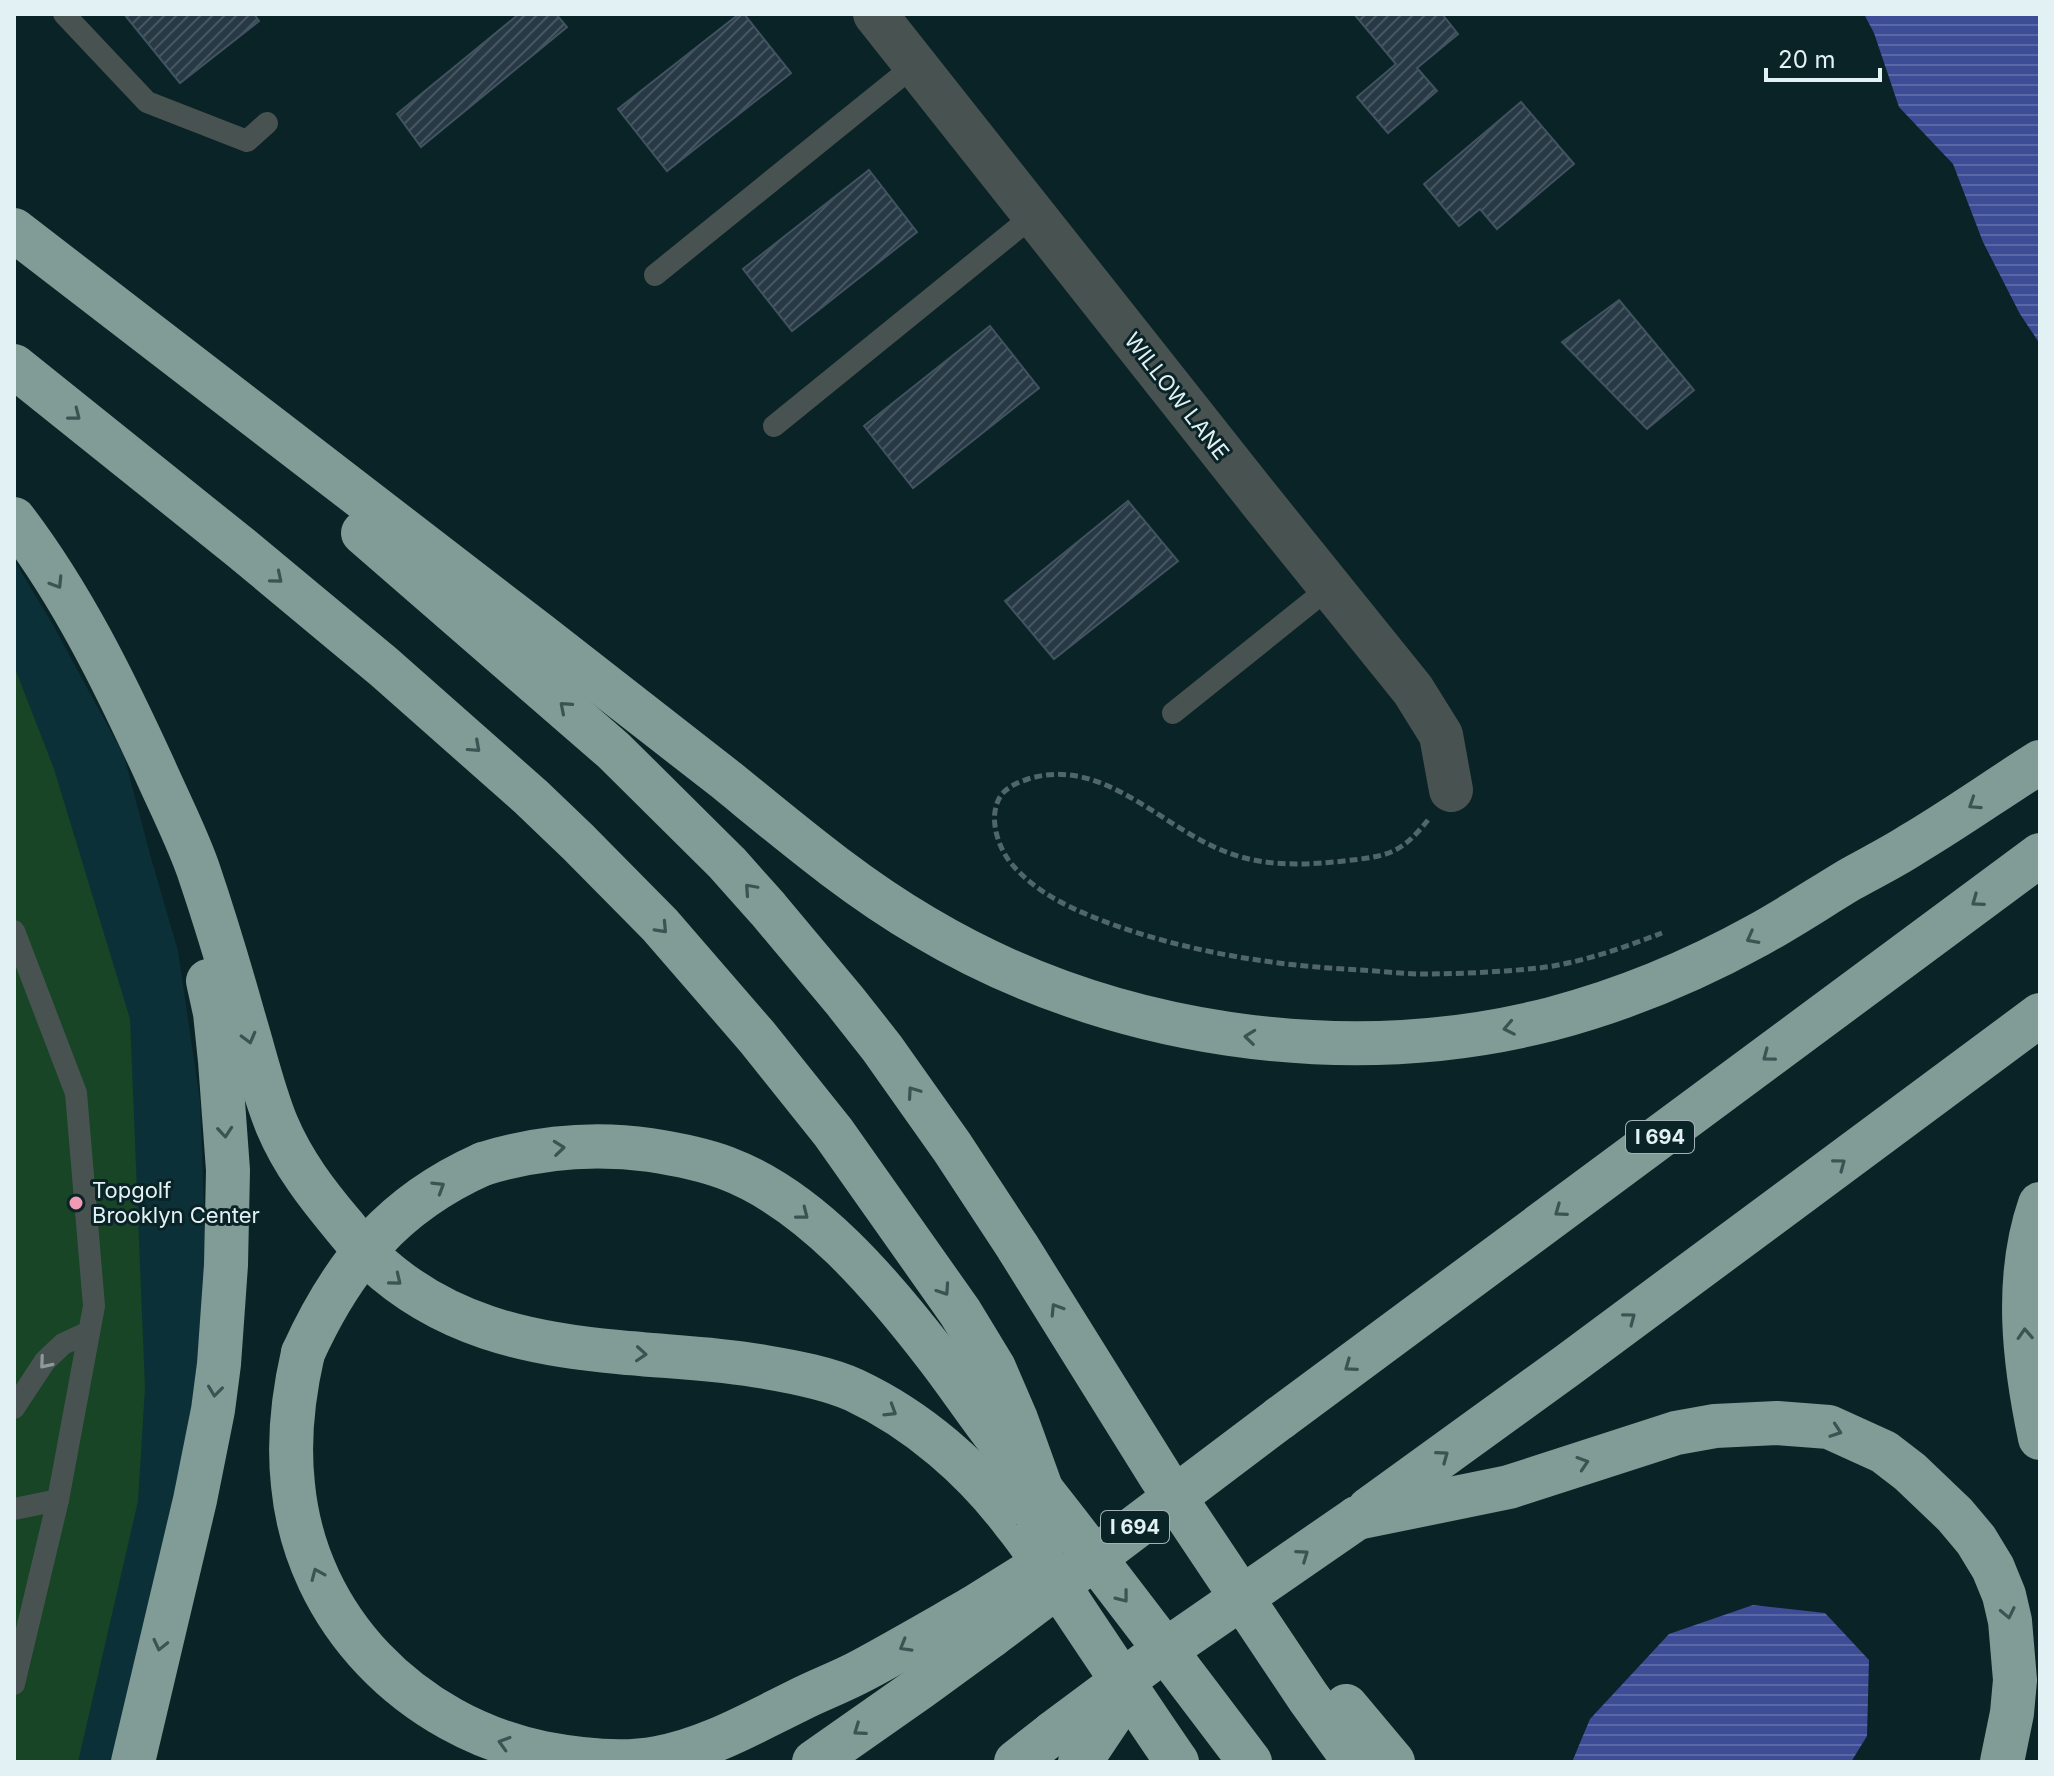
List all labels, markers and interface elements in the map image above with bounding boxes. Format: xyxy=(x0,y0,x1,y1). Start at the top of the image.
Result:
scale bar xyxy=(1766,32,1880,82)
text: 20 m xyxy=(1778,45,1836,74)
street label: WILLOW LANE xyxy=(1119,327,1235,465)
one-way arrow xyxy=(66,405,81,419)
one-way arrow xyxy=(268,569,283,583)
one-way arrow xyxy=(48,575,63,589)
one-way arrow xyxy=(560,702,574,717)
one-way arrow xyxy=(466,737,481,751)
one-way arrow xyxy=(1969,794,1983,809)
one-way arrow xyxy=(745,884,760,898)
one-way arrow xyxy=(1971,892,1986,906)
one-way arrow xyxy=(653,918,667,933)
one-way arrow xyxy=(1745,929,1760,944)
one-way arrow xyxy=(1502,1018,1516,1035)
one-way arrow xyxy=(1243,1028,1256,1045)
one-way arrow xyxy=(240,1031,257,1045)
one-way arrow xyxy=(1763,1047,1777,1061)
one-way arrow xyxy=(908,1086,923,1100)
road number: I 694 xyxy=(1626,1121,1694,1153)
one-way arrow xyxy=(216,1126,233,1139)
one-way arrow xyxy=(553,1139,566,1156)
one-way arrow xyxy=(1831,1159,1845,1173)
place label: Topgolf Brooklyn Center xyxy=(92,1177,260,1228)
one-way arrow xyxy=(430,1181,445,1197)
marker: Topgolf Brooklyn Center xyxy=(67,1194,85,1212)
one-way arrow xyxy=(1554,1202,1568,1216)
one-way arrow xyxy=(794,1205,809,1219)
one-way arrow xyxy=(387,1270,401,1285)
one-way arrow xyxy=(935,1281,950,1295)
one-way arrow xyxy=(1050,1303,1065,1318)
one-way arrow xyxy=(1622,1313,1636,1328)
one-way arrow xyxy=(2017,1327,2034,1340)
one-way arrow xyxy=(635,1345,648,1362)
one-way arrow xyxy=(41,1354,55,1369)
one-way arrow xyxy=(1345,1356,1359,1370)
one-way arrow xyxy=(207,1385,224,1398)
one-way arrow xyxy=(883,1402,897,1417)
one-way arrow xyxy=(1829,1422,1843,1438)
one-way arrow xyxy=(1434,1451,1449,1465)
one-way arrow xyxy=(1576,1456,1589,1472)
road number: I 694 xyxy=(1101,1511,1169,1543)
one-way arrow xyxy=(1294,1550,1308,1565)
one-way arrow xyxy=(311,1568,327,1582)
one-way arrow xyxy=(1114,1588,1128,1603)
one-way arrow xyxy=(1999,1606,2016,1619)
one-way arrow xyxy=(899,1636,914,1652)
one-way arrow xyxy=(153,1638,170,1651)
one-way arrow xyxy=(854,1720,868,1735)
one-way arrow xyxy=(498,1736,511,1752)

